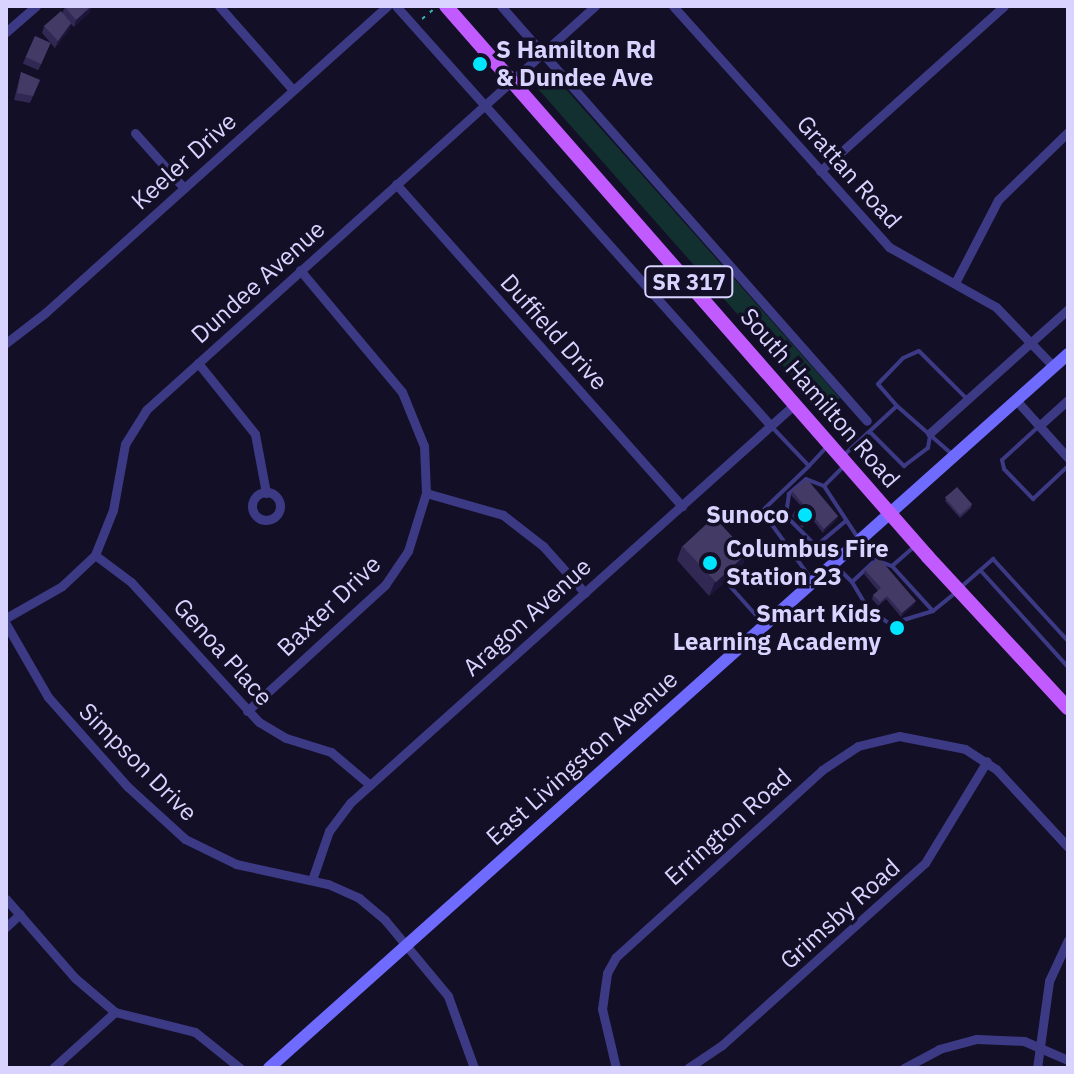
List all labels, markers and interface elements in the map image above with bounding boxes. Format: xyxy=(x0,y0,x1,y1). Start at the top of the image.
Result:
place label: S Hamilton Rd & Dundee Ave xyxy=(496,36,656,92)
marker: S Hamilton Rd & Dundee Ave xyxy=(471,55,489,73)
street label: Keeler Drive xyxy=(126,107,242,215)
street label: Grattan Road xyxy=(791,110,907,234)
street label: Dundee Avenue xyxy=(185,215,331,349)
road number: SR 317 xyxy=(643,264,735,300)
street label: Duffield Drive xyxy=(494,268,614,396)
street label: South Hamilton Road xyxy=(734,302,906,494)
place label: Sunoco xyxy=(706,501,789,529)
marker: Sunoco xyxy=(796,506,814,524)
place label: Columbus Fire Station 23 xyxy=(726,535,889,591)
street label: Baxter Drive xyxy=(271,550,387,662)
street label: Aragon Avenue xyxy=(457,552,597,682)
marker: Columbus Fire Station 23 xyxy=(701,554,719,572)
street label: Genoa Place xyxy=(167,592,279,712)
place label: Smart Kids Learning Academy xyxy=(673,600,881,656)
marker: Smart Kids Learning Academy xyxy=(888,619,906,637)
street label: East Livingston Avenue xyxy=(480,665,684,851)
street label: Simpson Drive xyxy=(73,697,203,827)
street label: Errington Road xyxy=(659,763,797,891)
street label: Grimsby Road xyxy=(774,853,906,975)

